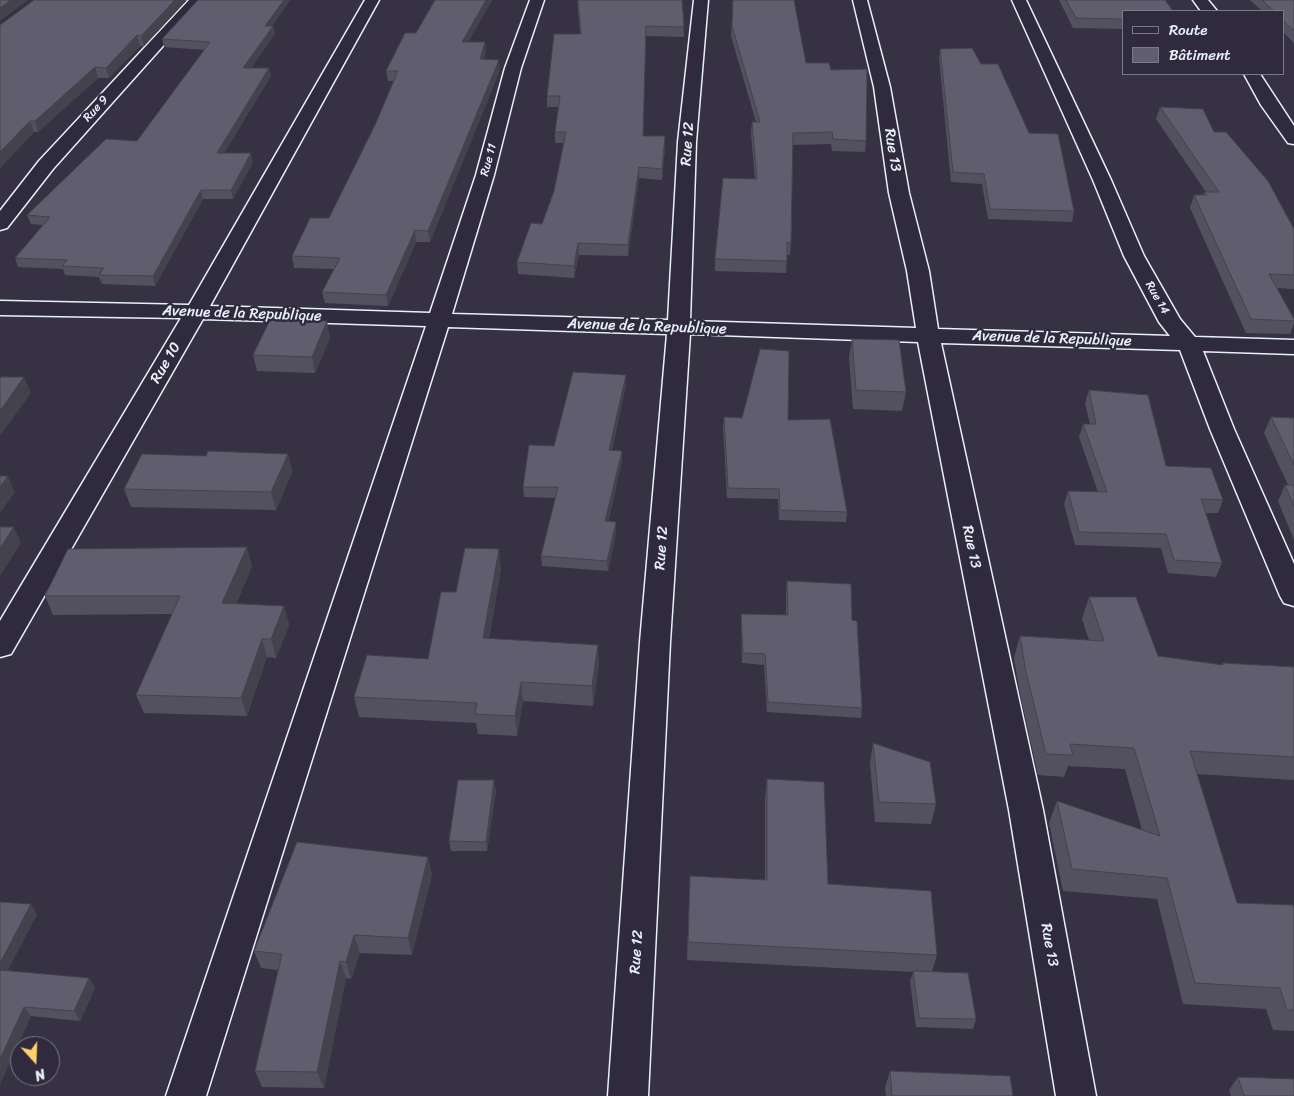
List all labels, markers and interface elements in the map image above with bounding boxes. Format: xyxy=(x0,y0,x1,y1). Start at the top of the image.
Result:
legend xyxy=(1122,10,1284,75)
text: Route xyxy=(1169,17,1208,43)
text: Bâtiment xyxy=(1169,42,1231,68)
street label: Rue 9 xyxy=(80,93,112,125)
street label: Rue 12 xyxy=(677,122,699,166)
street label: Rue 13 xyxy=(880,127,904,173)
street label: Rue 11 xyxy=(478,142,500,178)
street label: Rue 14 xyxy=(1142,279,1172,317)
street label: Avenue de la Republique xyxy=(162,302,322,326)
street label: Avenue de la Republique xyxy=(567,315,727,339)
street label: Avenue de la Republique xyxy=(972,327,1132,351)
street label: Rue 10 xyxy=(147,339,185,387)
street label: Rue 13 xyxy=(958,524,984,570)
street label: Rue 12 xyxy=(651,526,673,570)
street label: Rue 13 xyxy=(1036,922,1062,968)
street label: Rue 12 xyxy=(626,930,648,974)
north arrow xyxy=(10,1036,60,1086)
text: N xyxy=(31,1061,49,1088)

